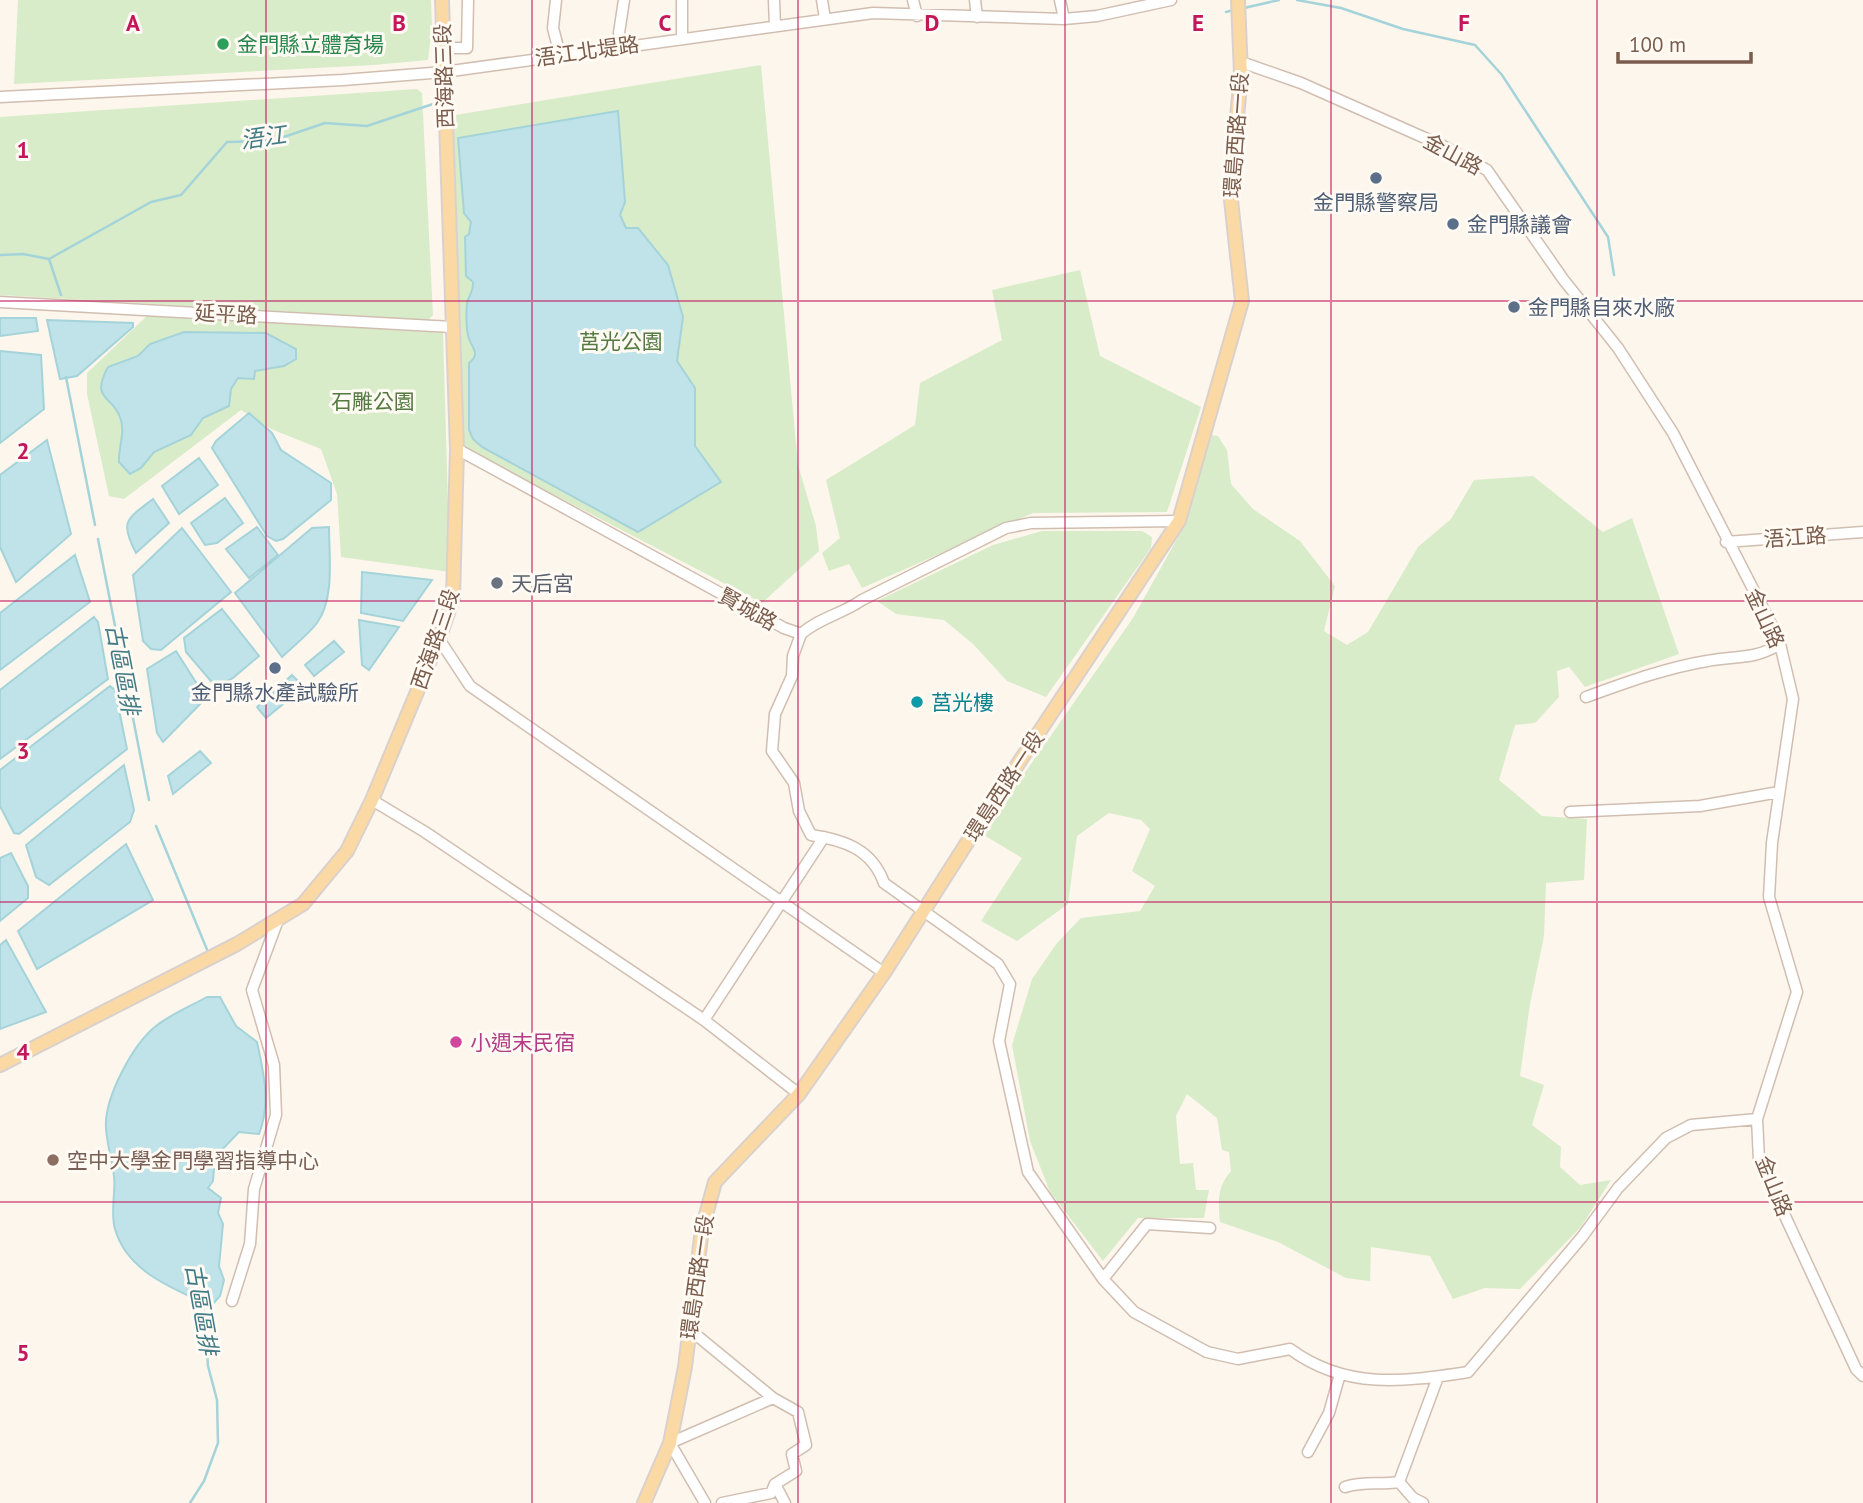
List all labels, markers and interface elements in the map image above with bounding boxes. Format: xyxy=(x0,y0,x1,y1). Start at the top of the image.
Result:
text: A xyxy=(126,8,140,37)
text: B xyxy=(392,8,406,37)
text: C xyxy=(659,8,672,37)
text: D xyxy=(925,8,939,37)
text: E xyxy=(1192,8,1204,37)
text: F xyxy=(1458,8,1470,37)
scale bar xyxy=(1618,21,1751,65)
street label: 西海路三段 xyxy=(429,23,459,129)
street label: 浯江北堤路 xyxy=(533,30,641,72)
place label: 金門縣立體育場 xyxy=(237,31,384,58)
text: 100 m xyxy=(1629,31,1686,58)
marker: 金門縣立體育場 xyxy=(215,36,231,52)
street label: 環島西路一段 xyxy=(1218,71,1254,199)
water label: 浯江 xyxy=(238,119,291,155)
street label: 金山路 xyxy=(1419,127,1487,181)
text: 1 xyxy=(16,135,30,164)
marker: 金門縣警察局 xyxy=(1368,170,1384,186)
place label: 金門縣警察局 xyxy=(1313,189,1439,216)
place label: 金門縣議會 xyxy=(1467,211,1572,238)
marker: 金門縣議會 xyxy=(1445,216,1461,232)
place label: 金門縣自來水廠 xyxy=(1528,294,1675,321)
street label: 延平路 xyxy=(194,299,258,329)
marker: 金門縣自來水廠 xyxy=(1506,299,1522,315)
park label: 莒光公園 xyxy=(579,328,663,355)
park label: 石雕公園 xyxy=(331,388,415,415)
text: 2 xyxy=(16,436,30,465)
street label: 浯江路 xyxy=(1763,521,1827,553)
place label: 天后宮 xyxy=(511,570,574,597)
marker: 天后宮 xyxy=(489,575,505,591)
street label: 賢城路 xyxy=(714,582,782,636)
street label: 金山路 xyxy=(1739,584,1791,652)
street label: 西海路三段 xyxy=(405,585,465,693)
water label: 古區區排 xyxy=(100,621,147,720)
marker: 金門縣水產試驗所 xyxy=(267,660,283,676)
place label: 金門縣水產試驗所 xyxy=(191,679,359,706)
place label: 莒光樓 xyxy=(931,689,994,716)
marker: 莒光樓 xyxy=(909,694,925,710)
street label: 環島西路一段 xyxy=(958,726,1050,846)
text: 3 xyxy=(16,736,30,765)
place label: 小週末民宿 xyxy=(470,1029,575,1056)
marker: 小週末民宿 xyxy=(448,1034,464,1050)
text: 4 xyxy=(16,1037,30,1066)
place label: 空中大學金門學習指導中心 xyxy=(67,1147,319,1174)
marker: 空中大學金門學習指導中心 xyxy=(45,1152,61,1168)
street label: 金山路 xyxy=(1750,1152,1798,1220)
street label: 環島西路一段 xyxy=(675,1213,719,1341)
water label: 古區區排 xyxy=(180,1261,225,1360)
text: 5 xyxy=(16,1338,30,1367)

